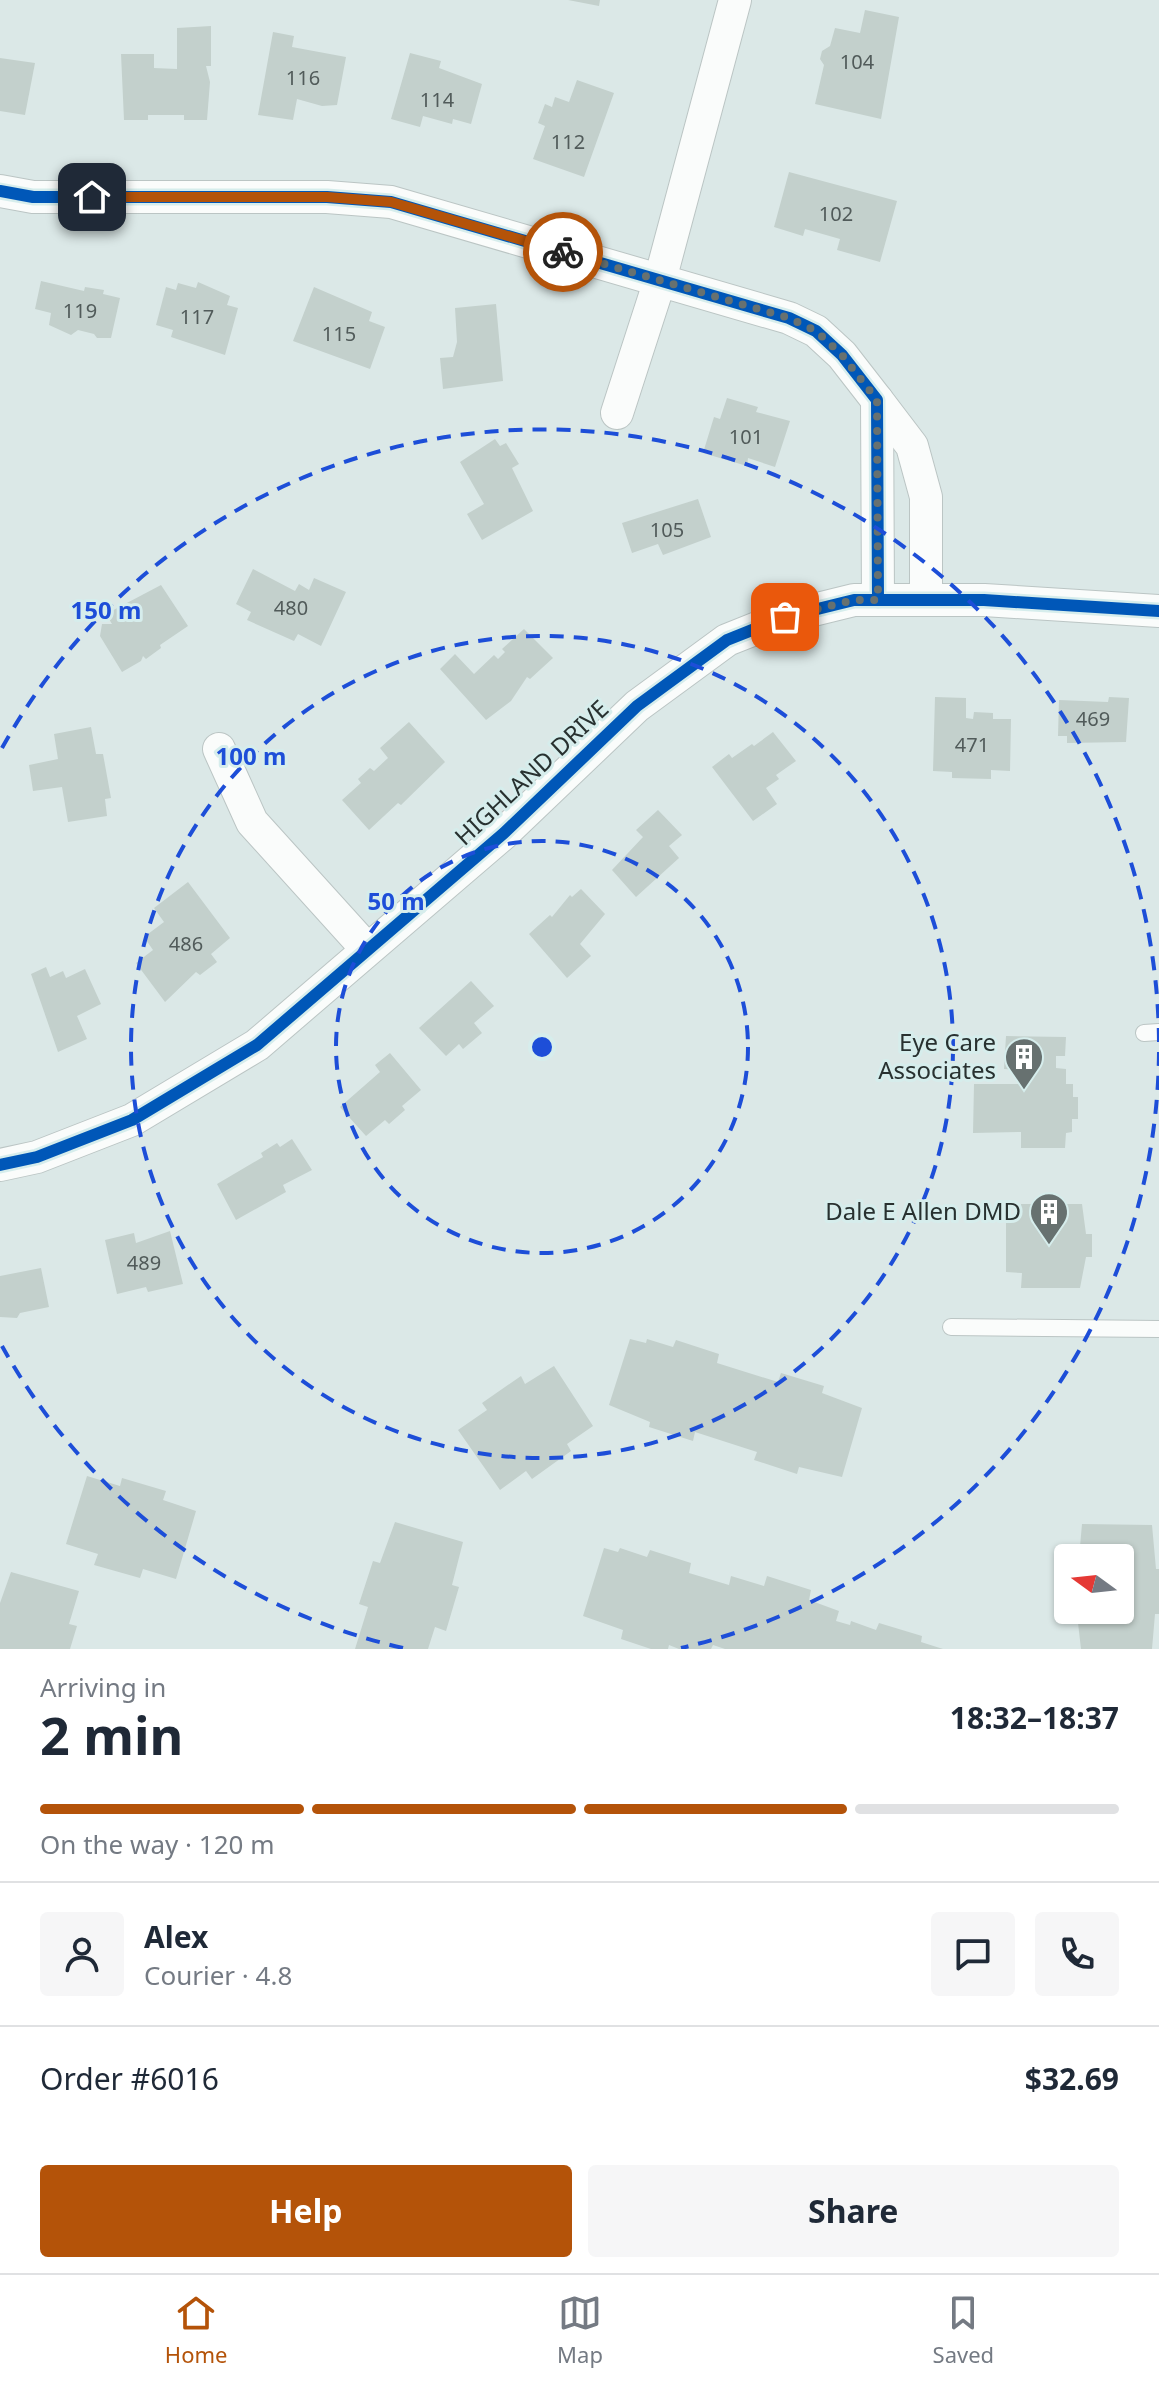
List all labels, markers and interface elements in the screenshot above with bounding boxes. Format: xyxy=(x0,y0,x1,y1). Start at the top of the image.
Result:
house number: 104 xyxy=(840,48,875,75)
house number: 116 xyxy=(286,64,320,91)
house number: 114 xyxy=(420,86,455,113)
house number: 112 xyxy=(551,128,585,155)
pin xyxy=(58,163,126,231)
icon: home xyxy=(70,175,114,219)
house number: 102 xyxy=(819,200,853,227)
courier xyxy=(523,212,603,292)
icon: bike xyxy=(541,230,585,274)
house number: 119 xyxy=(63,297,97,324)
house number: 117 xyxy=(180,303,214,330)
house number: 115 xyxy=(322,320,356,347)
house number: 101 xyxy=(729,423,763,450)
house number: 105 xyxy=(650,516,684,543)
pin xyxy=(751,583,819,651)
text: 150 m xyxy=(71,593,141,626)
house number: 480 xyxy=(274,594,308,621)
icon: bag xyxy=(763,595,807,639)
street label: HIGHLAND DRIVE xyxy=(447,692,615,852)
house number: 469 xyxy=(1076,705,1110,732)
house number: 471 xyxy=(955,731,989,758)
text: 100 m xyxy=(216,739,286,772)
text: 50 m xyxy=(367,884,425,917)
house number: 486 xyxy=(169,930,203,957)
place label: Eye Care Associates xyxy=(878,1025,996,1086)
centre of rings xyxy=(528,1033,556,1061)
building icon: Eye Care Associates xyxy=(1003,1036,1045,1091)
building icon: Dale E Allen DMD xyxy=(1028,1191,1070,1246)
place label: Dale E Allen DMD xyxy=(825,1194,1021,1227)
house number: 489 xyxy=(127,1249,161,1276)
north arrow xyxy=(1054,1544,1134,1624)
map controls xyxy=(1054,1544,1134,1624)
text: Arriving in xyxy=(40,1669,166,1705)
text: 18:32–18:37 xyxy=(950,1697,1119,1738)
text: 2 min xyxy=(40,1699,183,1770)
text: On the way · 120 m xyxy=(40,1826,274,1862)
button: person xyxy=(40,1912,124,1996)
button: chat xyxy=(931,1912,1015,1996)
button: phone xyxy=(1035,1912,1119,1996)
text: Alex xyxy=(144,1916,208,1957)
text: Courier · 4.8 xyxy=(144,1957,292,1993)
text: Order #6016 xyxy=(40,2058,219,2099)
text: $32.69 xyxy=(1025,2058,1119,2099)
button: Help xyxy=(40,2165,572,2257)
button: Share xyxy=(588,2165,1119,2257)
tab: Home xyxy=(165,2291,227,2369)
tab: Map xyxy=(557,2291,603,2369)
tab: Saved xyxy=(933,2291,994,2369)

